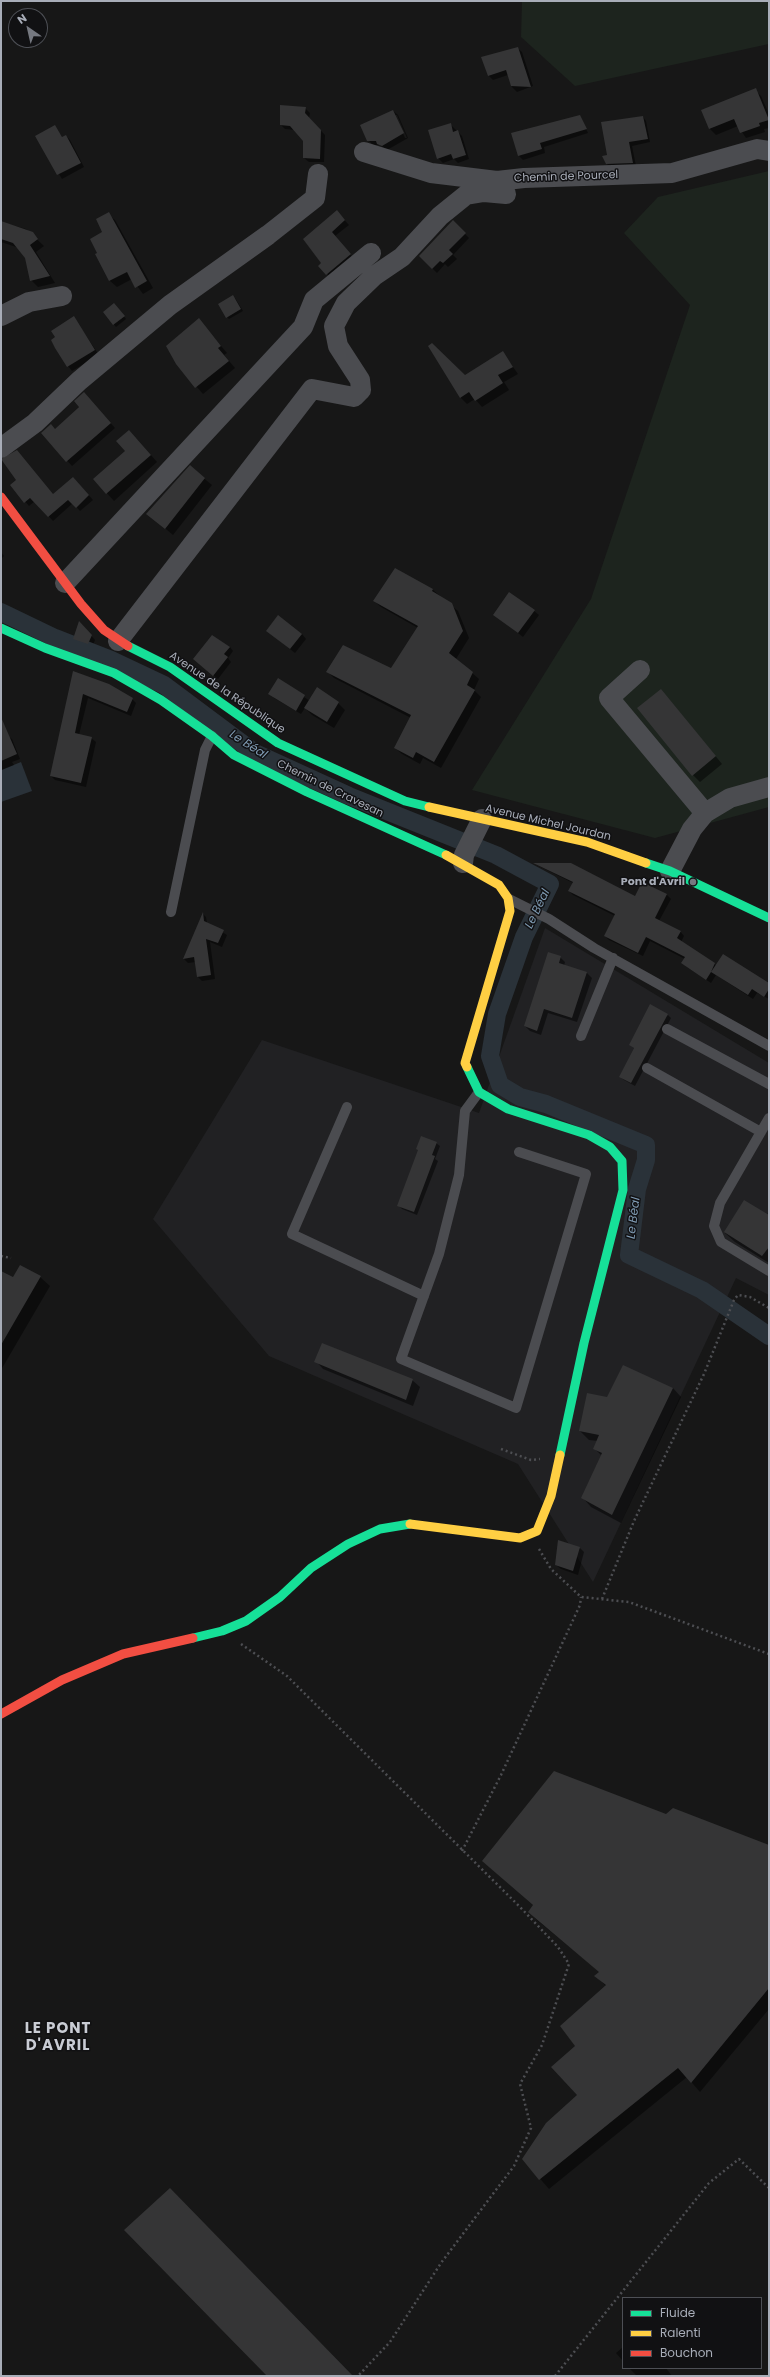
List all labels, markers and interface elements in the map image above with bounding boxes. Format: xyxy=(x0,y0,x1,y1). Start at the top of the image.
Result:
north arrow xyxy=(8,8,48,48)
text: N xyxy=(14,10,30,28)
street label: Chemin de Pourcel xyxy=(514,169,618,185)
street label: Avenue de la République xyxy=(167,649,287,737)
water label: Le Béal xyxy=(226,728,270,762)
street label: Chemin de Cravesan xyxy=(275,757,385,821)
street label: Avenue Michel Jourdan xyxy=(484,802,612,844)
place label: Pont d'Avril xyxy=(621,875,685,889)
marker: Pont d'Avril xyxy=(688,877,698,887)
water label: Le Béal xyxy=(522,887,554,931)
water label: Le Béal xyxy=(624,1196,644,1240)
district label: LE PONT D'AVRIL xyxy=(25,2020,91,2055)
legend xyxy=(622,2297,762,2369)
text: Fluide xyxy=(660,2304,695,2321)
text: Ralenti xyxy=(660,2324,701,2341)
text: Bouchon xyxy=(660,2344,713,2361)

